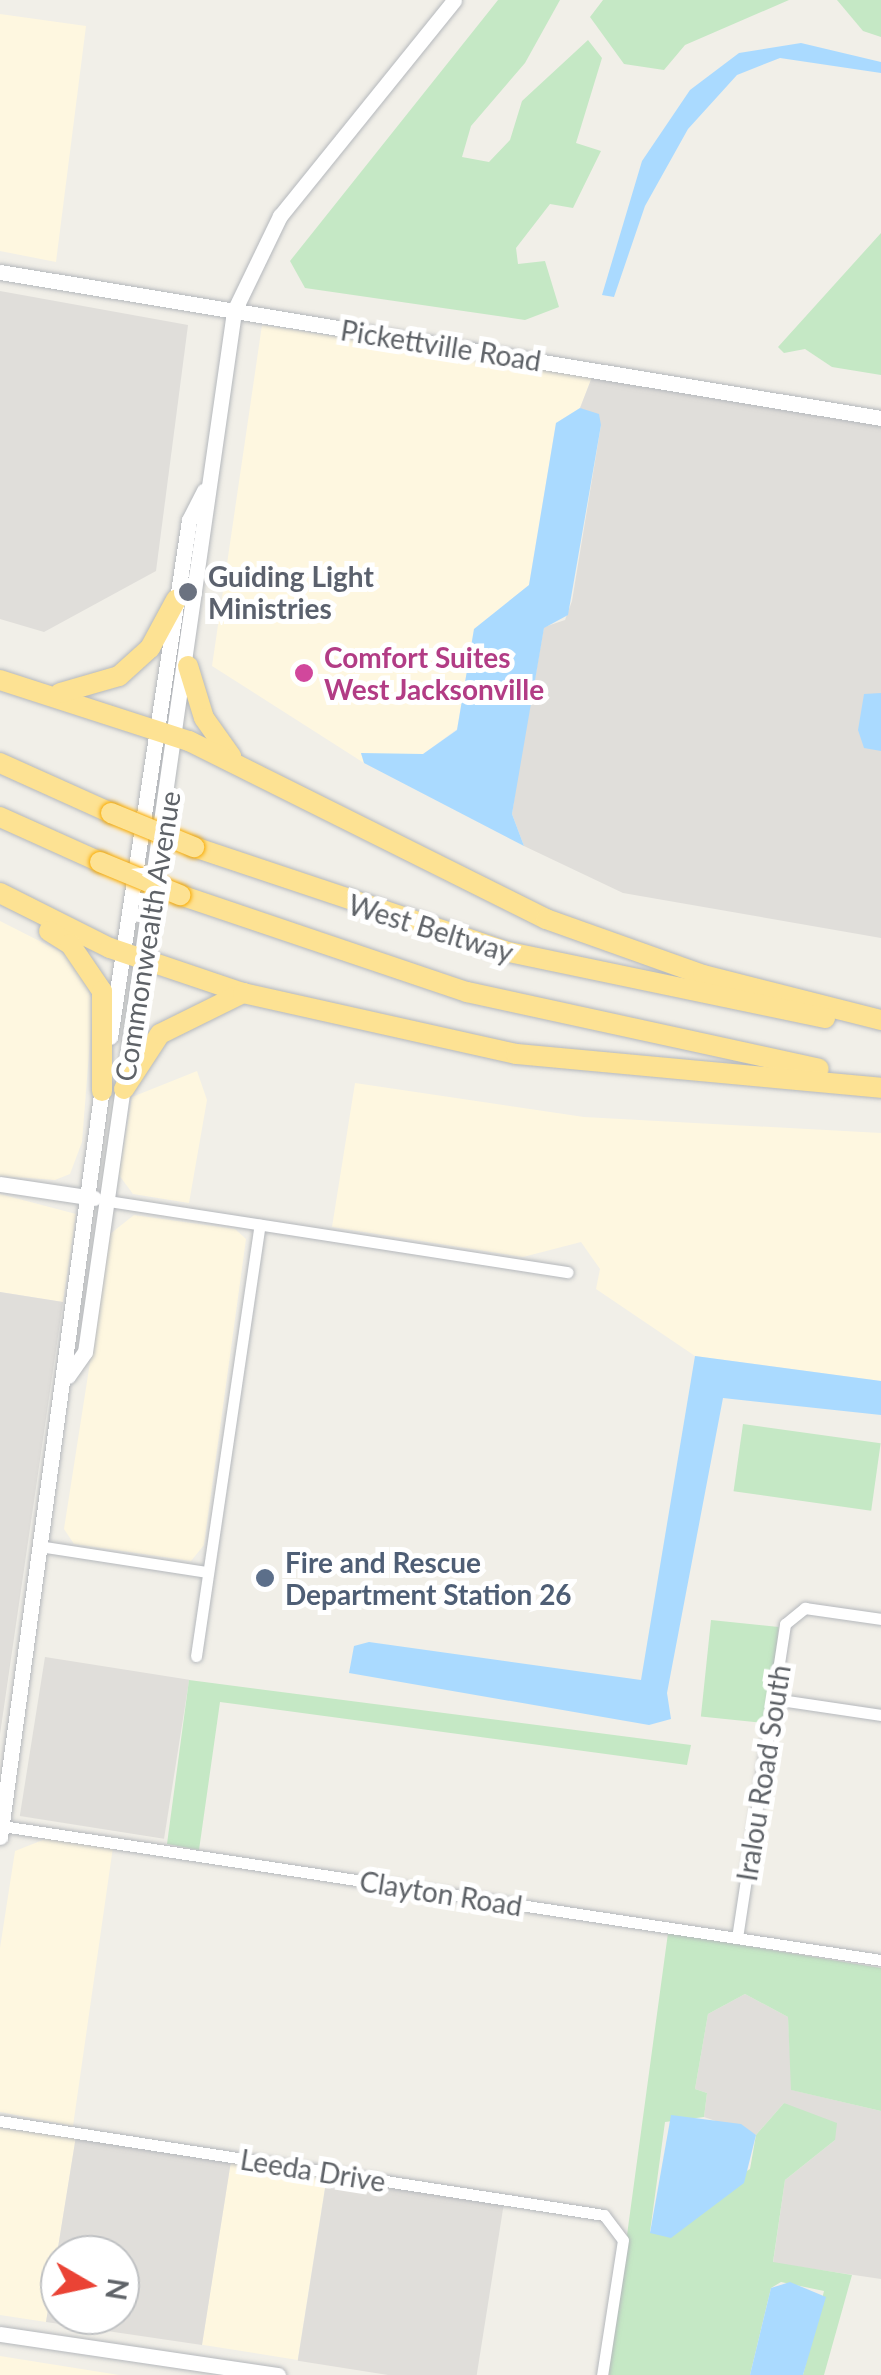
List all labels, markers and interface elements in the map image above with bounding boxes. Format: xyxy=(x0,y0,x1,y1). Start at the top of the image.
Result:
street label: Pickettville Road xyxy=(338,313,544,377)
place label: Guiding Light Ministries xyxy=(208,559,374,625)
marker: Guiding Light Ministries xyxy=(177,581,199,603)
place label: Comfort Suites West Jacksonville xyxy=(324,640,545,706)
marker: Comfort Suites West Jacksonville xyxy=(293,662,315,684)
street label: Commonwealth Avenue xyxy=(107,788,187,1084)
street label: West Beltway xyxy=(344,887,518,969)
place label: Fire and Rescue Department Station 26 xyxy=(285,1545,572,1611)
marker: Fire and Rescue Department Station 26 xyxy=(254,1567,276,1589)
street label: Iralou Road South xyxy=(729,1663,797,1883)
street label: Clayton Road xyxy=(357,1864,525,1922)
street label: Leeda Drive xyxy=(238,2142,388,2198)
north arrow xyxy=(40,2235,140,2335)
text: N xyxy=(99,2276,136,2303)

